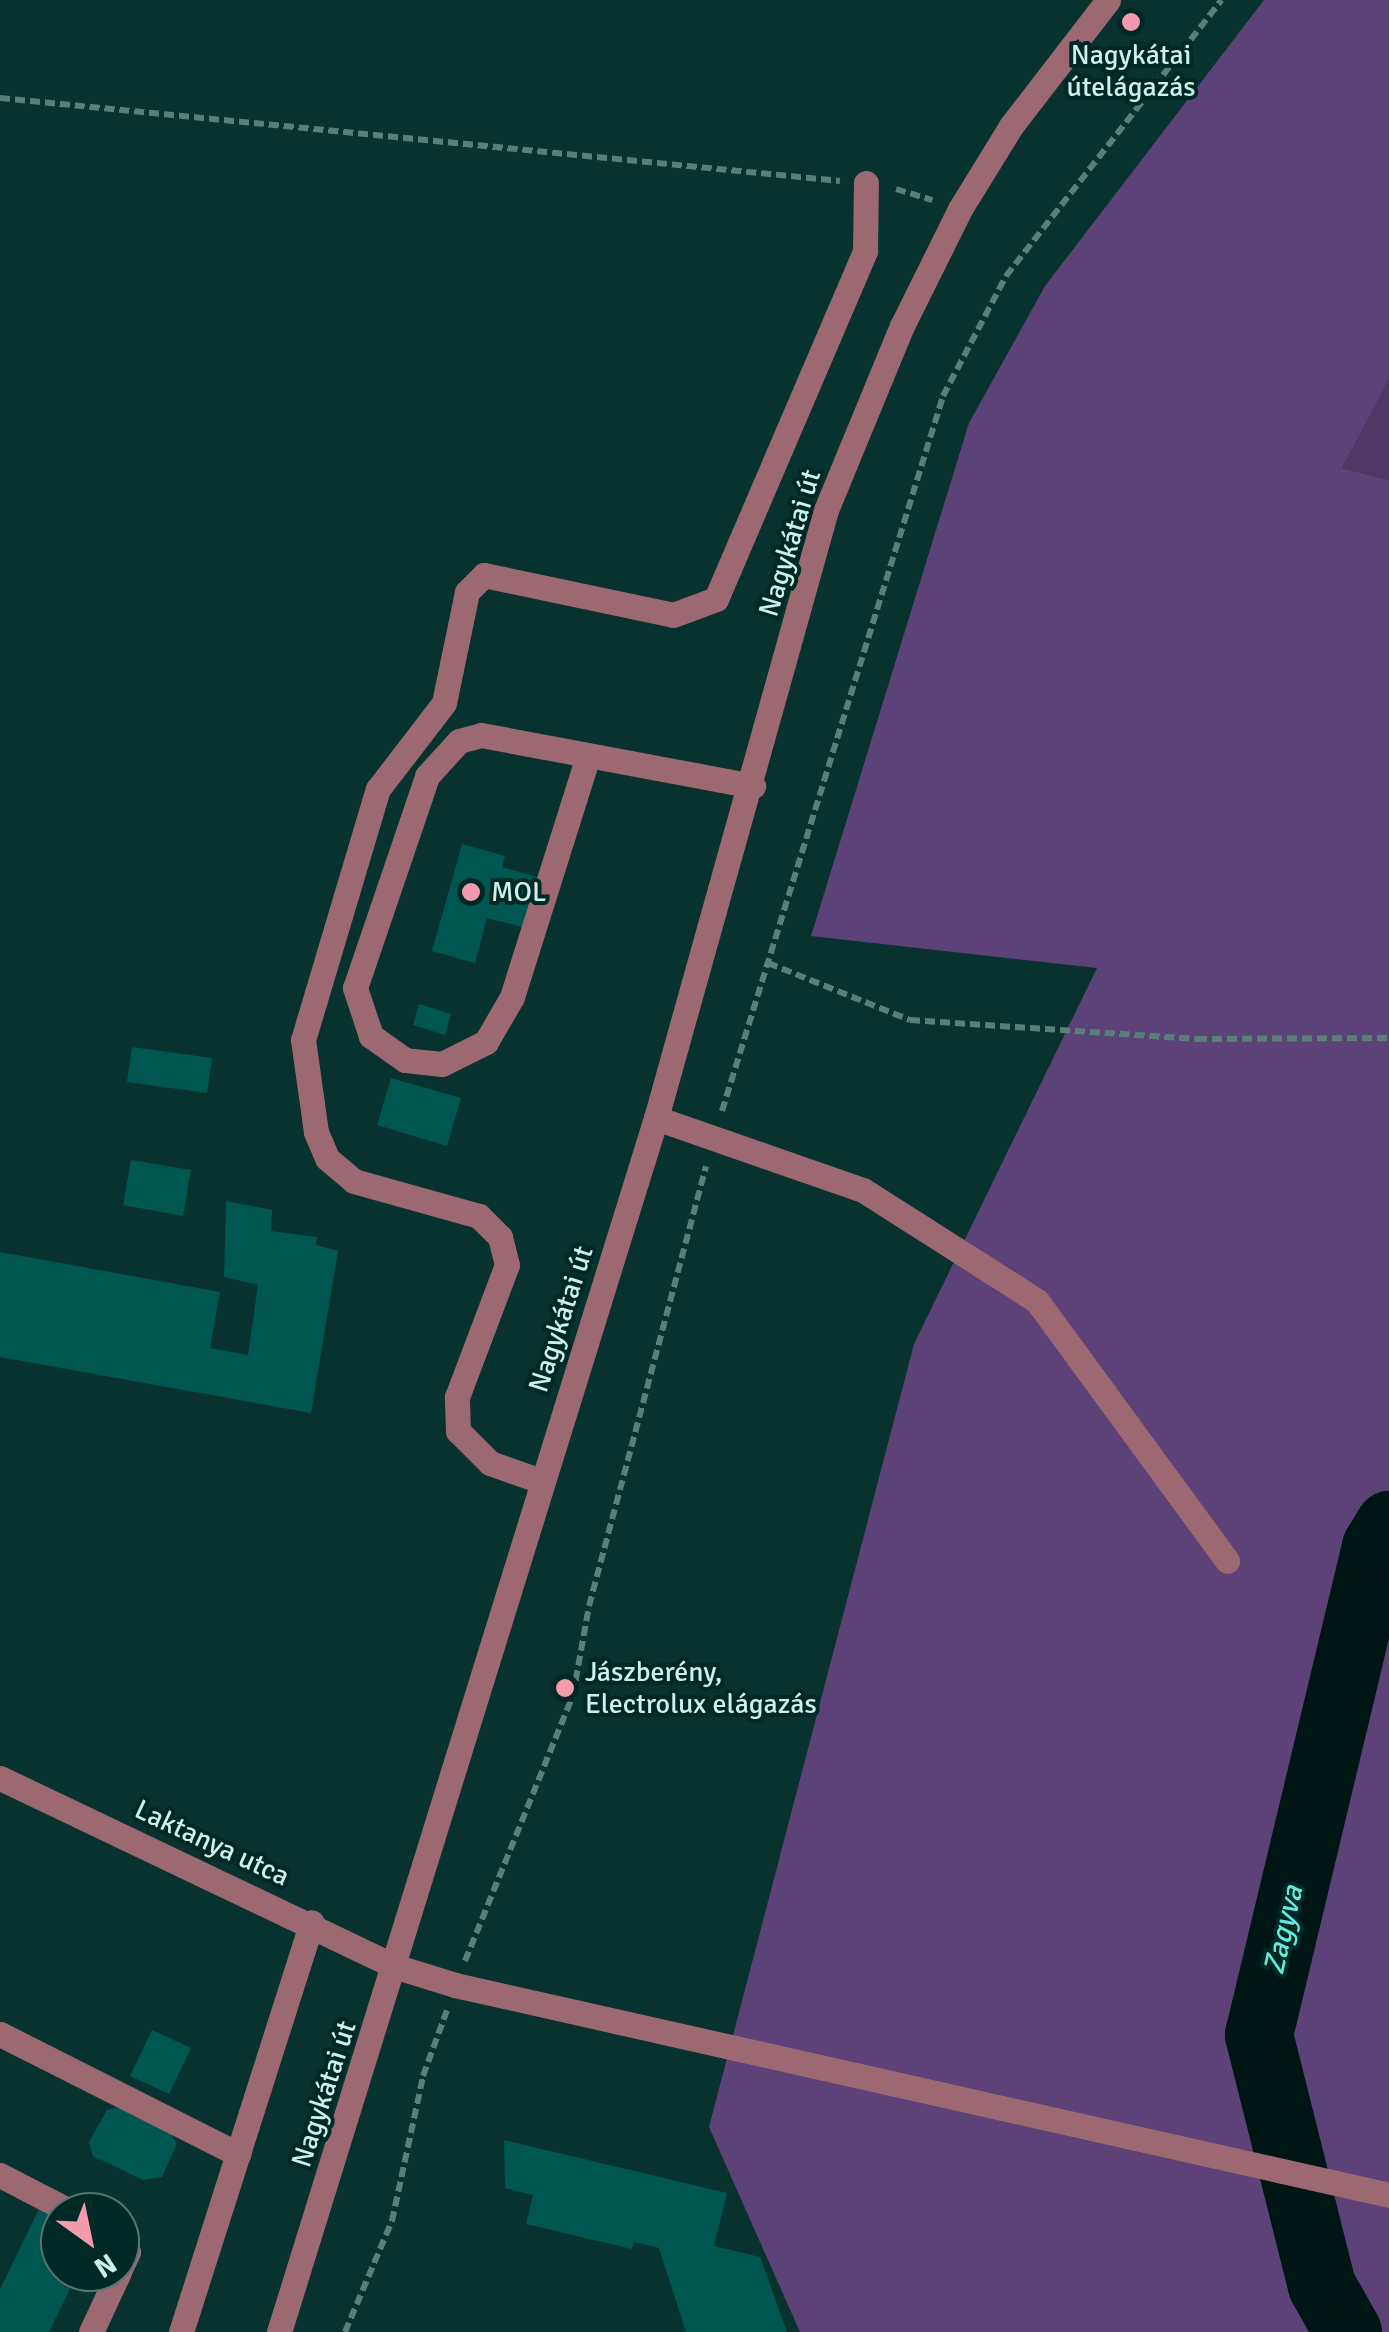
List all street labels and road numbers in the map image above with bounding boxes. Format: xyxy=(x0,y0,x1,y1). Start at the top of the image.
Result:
street label: Nagykátai út xyxy=(752,465,828,621)
street label: Nagykátai út xyxy=(522,1242,600,1396)
street label: Laktanya utca xyxy=(129,1793,295,1893)
street label: Nagykátai út xyxy=(285,2017,363,2171)

